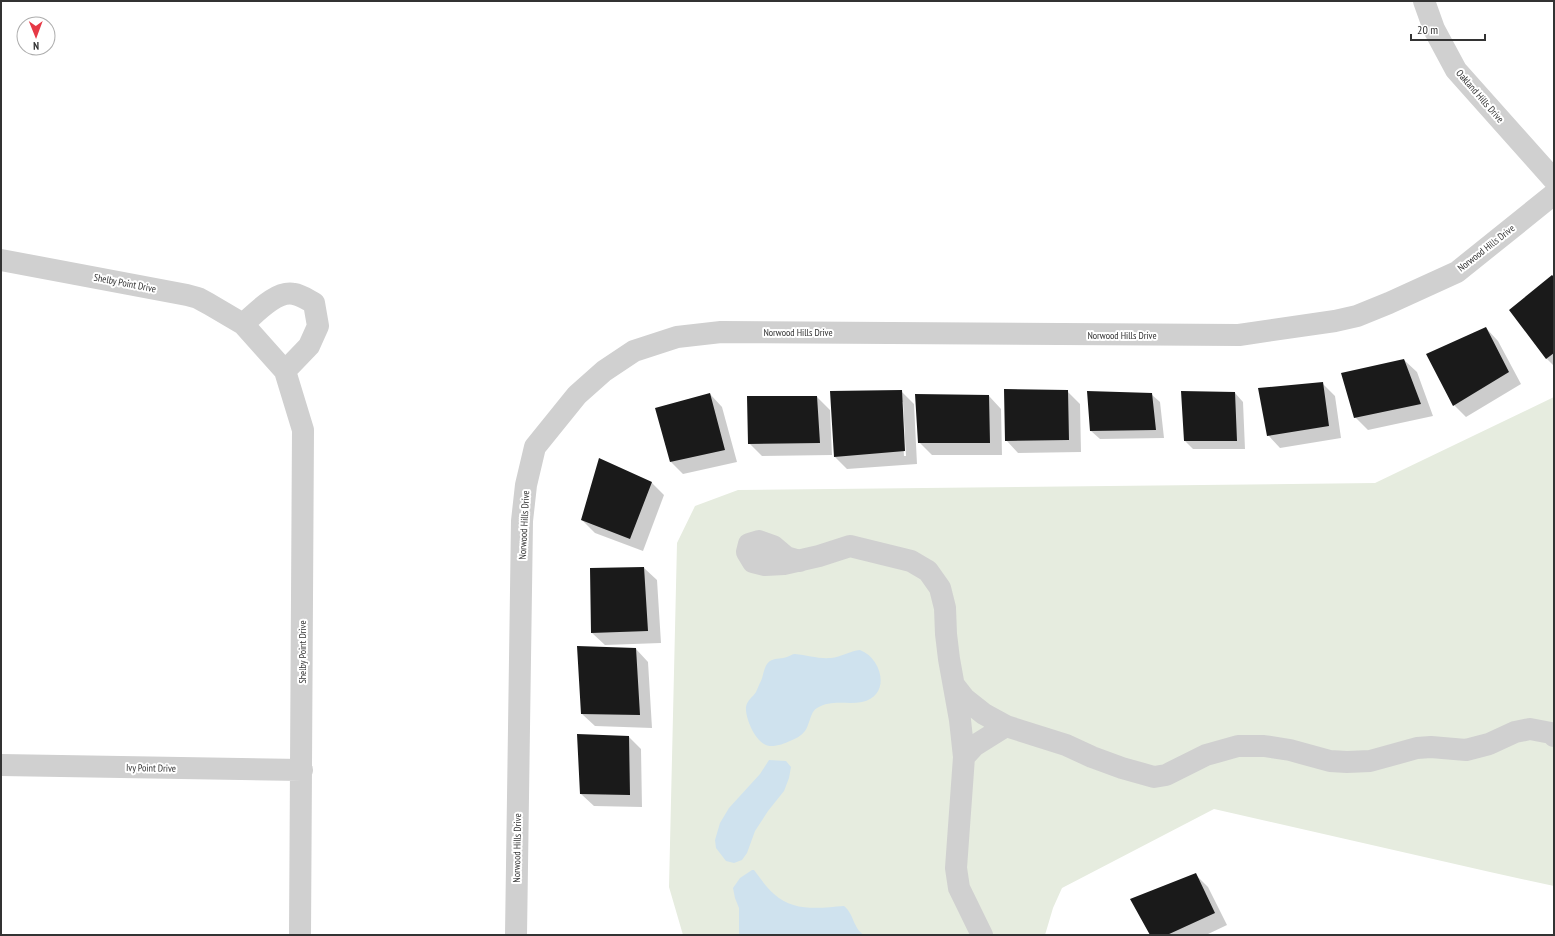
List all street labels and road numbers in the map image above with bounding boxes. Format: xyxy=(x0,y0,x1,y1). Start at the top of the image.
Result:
street label: Oakland Hills Drive xyxy=(1453,67,1507,125)
street label: Norwood Hills Drive xyxy=(1455,222,1517,274)
street label: Shelby Point Drive xyxy=(93,271,157,295)
street label: Norwood Hills Drive xyxy=(763,326,833,339)
street label: Norwood Hills Drive xyxy=(1087,329,1157,342)
street label: Norwood Hills Drive xyxy=(516,490,532,560)
street label: Shelby Point Drive xyxy=(296,620,309,684)
street label: Ivy Point Drive xyxy=(126,761,176,775)
street label: Norwood Hills Drive xyxy=(510,813,524,883)

